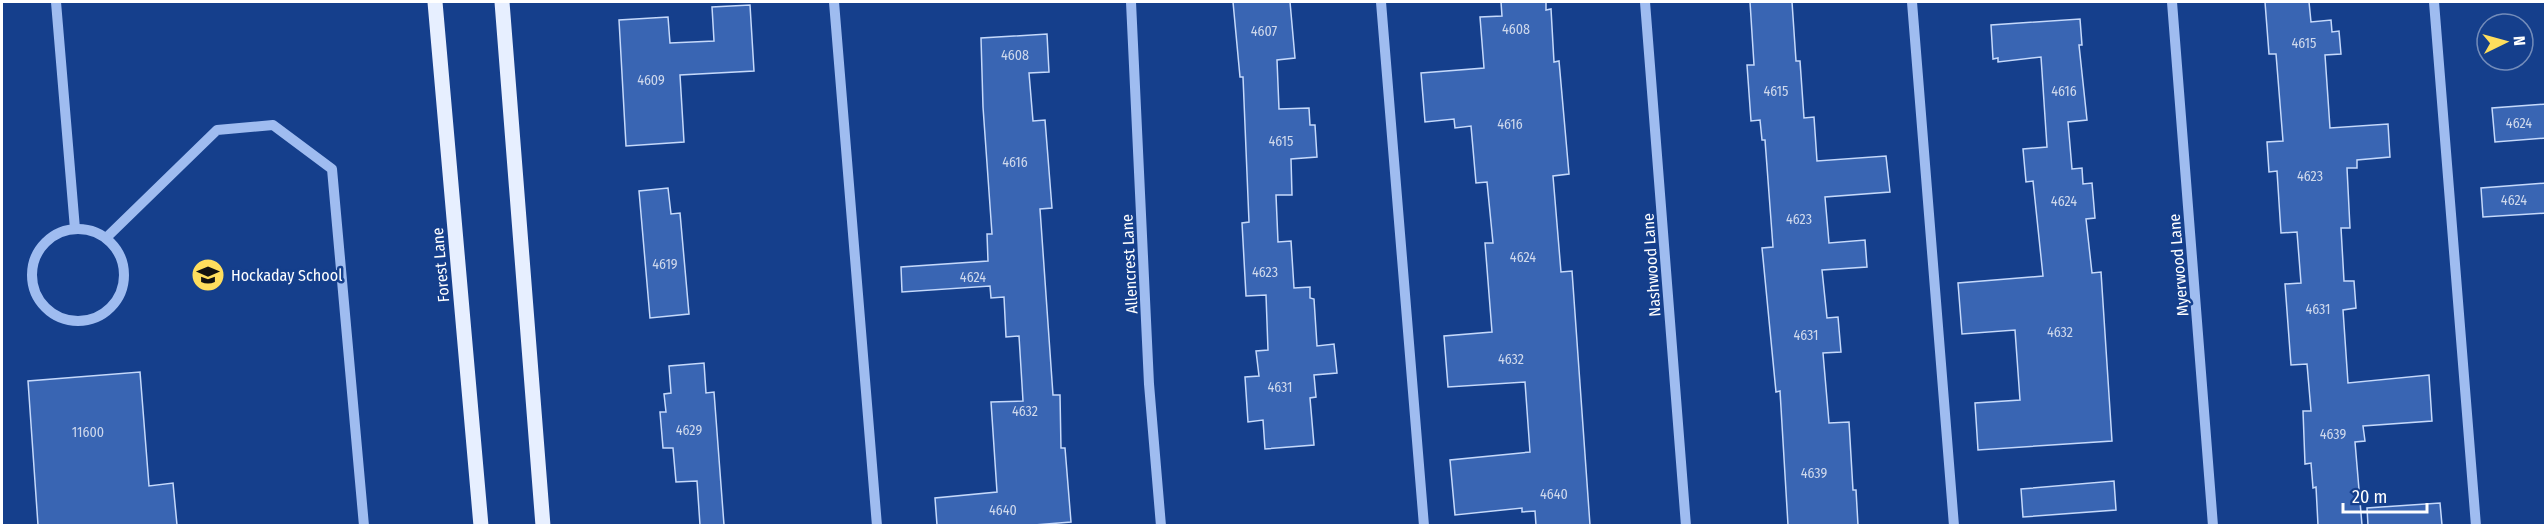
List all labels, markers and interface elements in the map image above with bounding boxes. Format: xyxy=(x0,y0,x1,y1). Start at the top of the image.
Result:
north arrow xyxy=(2475,12,2535,72)
house number: 4608 xyxy=(1502,21,1530,38)
house number: 4607 xyxy=(1251,23,1278,40)
house number: 4615 xyxy=(2292,35,2316,52)
text: N xyxy=(2510,35,2529,46)
house number: 4608 xyxy=(1001,47,1029,64)
house number: 4609 xyxy=(637,72,665,89)
house number: 4615 xyxy=(1764,83,1788,100)
house number: 4616 xyxy=(2051,83,2077,100)
house number: 4624 xyxy=(2506,115,2532,132)
house number: 4616 xyxy=(1497,116,1523,133)
house number: 4615 xyxy=(1269,133,1293,150)
house number: 4616 xyxy=(1002,154,1028,171)
house number: 4623 xyxy=(2297,168,2323,185)
house number: 4624 xyxy=(2501,192,2527,209)
house number: 4624 xyxy=(2051,193,2077,210)
house number: 4623 xyxy=(1786,211,1812,228)
street label: Allencrest Lane xyxy=(1117,213,1142,314)
street label: Nashwood Lane xyxy=(1638,213,1665,317)
street label: Myerwood Lane xyxy=(2165,213,2192,317)
street label: Forest Lane xyxy=(428,227,453,303)
house number: 4624 xyxy=(1510,249,1536,266)
house number: 4619 xyxy=(652,256,678,273)
school or university icon: Hockaday School xyxy=(190,257,226,293)
house number: 4623 xyxy=(1252,264,1278,281)
place label: Hockaday School xyxy=(231,266,342,285)
house number: 4624 xyxy=(960,269,986,286)
house number: 4631 xyxy=(2305,301,2331,318)
house number: 4632 xyxy=(2047,324,2073,341)
house number: 4631 xyxy=(1793,327,1819,344)
house number: 4632 xyxy=(1498,351,1524,368)
house number: 4631 xyxy=(1267,379,1293,396)
house number: 4632 xyxy=(1012,403,1038,420)
house number: 4629 xyxy=(676,422,702,439)
house number: 11600 xyxy=(72,424,104,441)
house number: 4639 xyxy=(2320,426,2346,443)
house number: 4639 xyxy=(1801,465,1827,482)
scale bar xyxy=(2343,476,2427,514)
house number: 4640 xyxy=(1540,486,1568,503)
text: 20 m xyxy=(2352,486,2387,508)
house number: 4640 xyxy=(989,502,1017,519)

